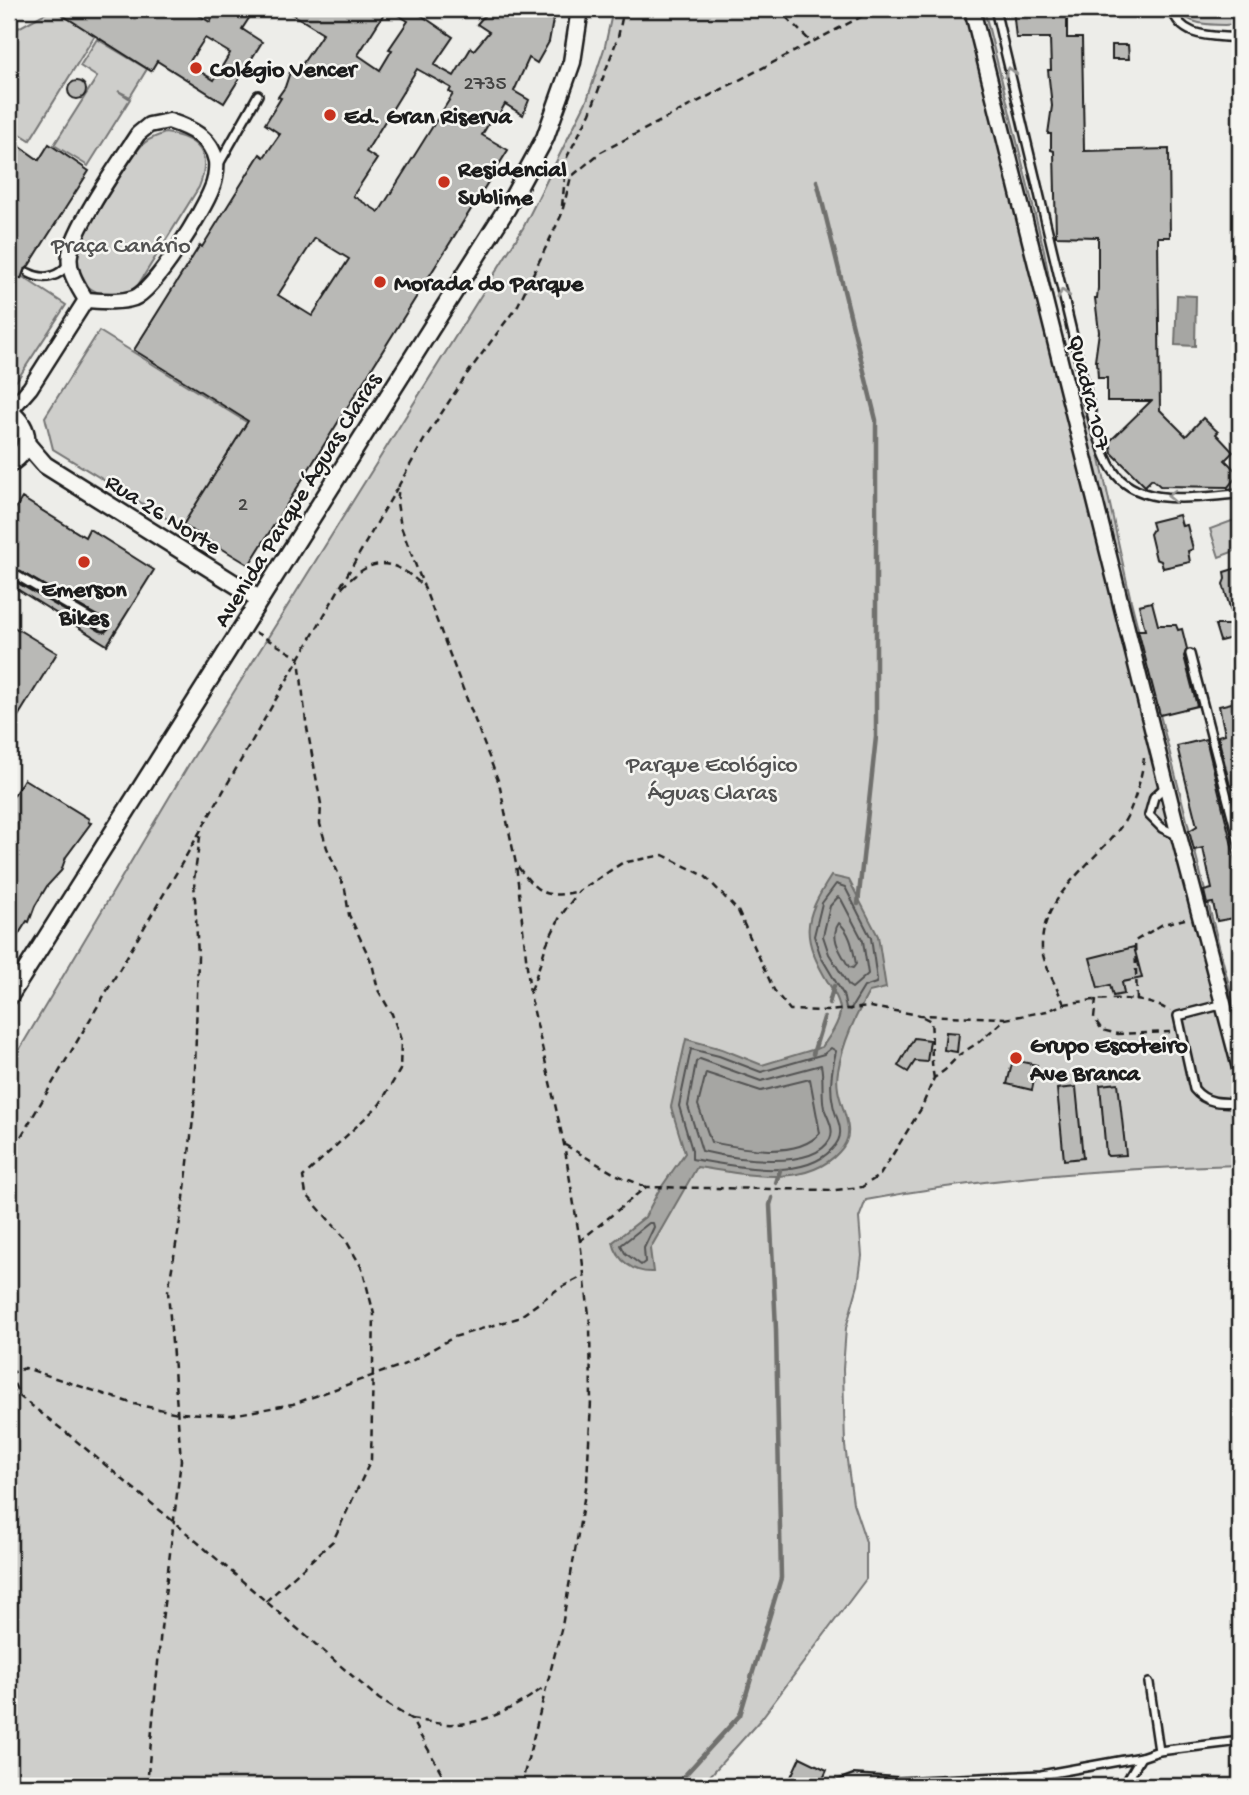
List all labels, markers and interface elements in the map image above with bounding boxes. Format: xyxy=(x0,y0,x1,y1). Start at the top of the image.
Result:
place label: Colégio Vencer xyxy=(210,57,359,86)
marker: Colégio Vencer xyxy=(188,60,204,76)
one-way arrow xyxy=(1004,67,1018,79)
house number: 2735 xyxy=(463,73,507,98)
place label: Ed. Gran Riserva xyxy=(344,104,513,133)
marker: Ed. Gran Riserva xyxy=(322,107,338,123)
place label: Residencial Sublime xyxy=(457,157,567,214)
marker: Residencial Sublime xyxy=(436,174,452,190)
park label: Praça Canário xyxy=(50,233,191,262)
place label: Morada do Parque xyxy=(394,271,585,300)
marker: Morada do Parque xyxy=(372,274,388,290)
one-way arrow xyxy=(1057,288,1071,300)
street label: Quadra 107 xyxy=(1059,332,1116,454)
street label: Avenida Parque Águas Claras xyxy=(209,367,390,634)
street label: Rua 26 Norte xyxy=(99,469,226,563)
one-way arrow xyxy=(1166,488,1177,504)
house number: 2 xyxy=(238,494,248,519)
marker: Emerson Bikes xyxy=(76,554,92,570)
place label: Emerson Bikes xyxy=(41,577,127,634)
park label: Parque Ecológico Águas Claras xyxy=(625,752,798,809)
place label: Grupo Escoteiro Ave Branca xyxy=(1029,1033,1188,1090)
marker: Grupo Escoteiro Ave Branca xyxy=(1008,1050,1024,1066)

